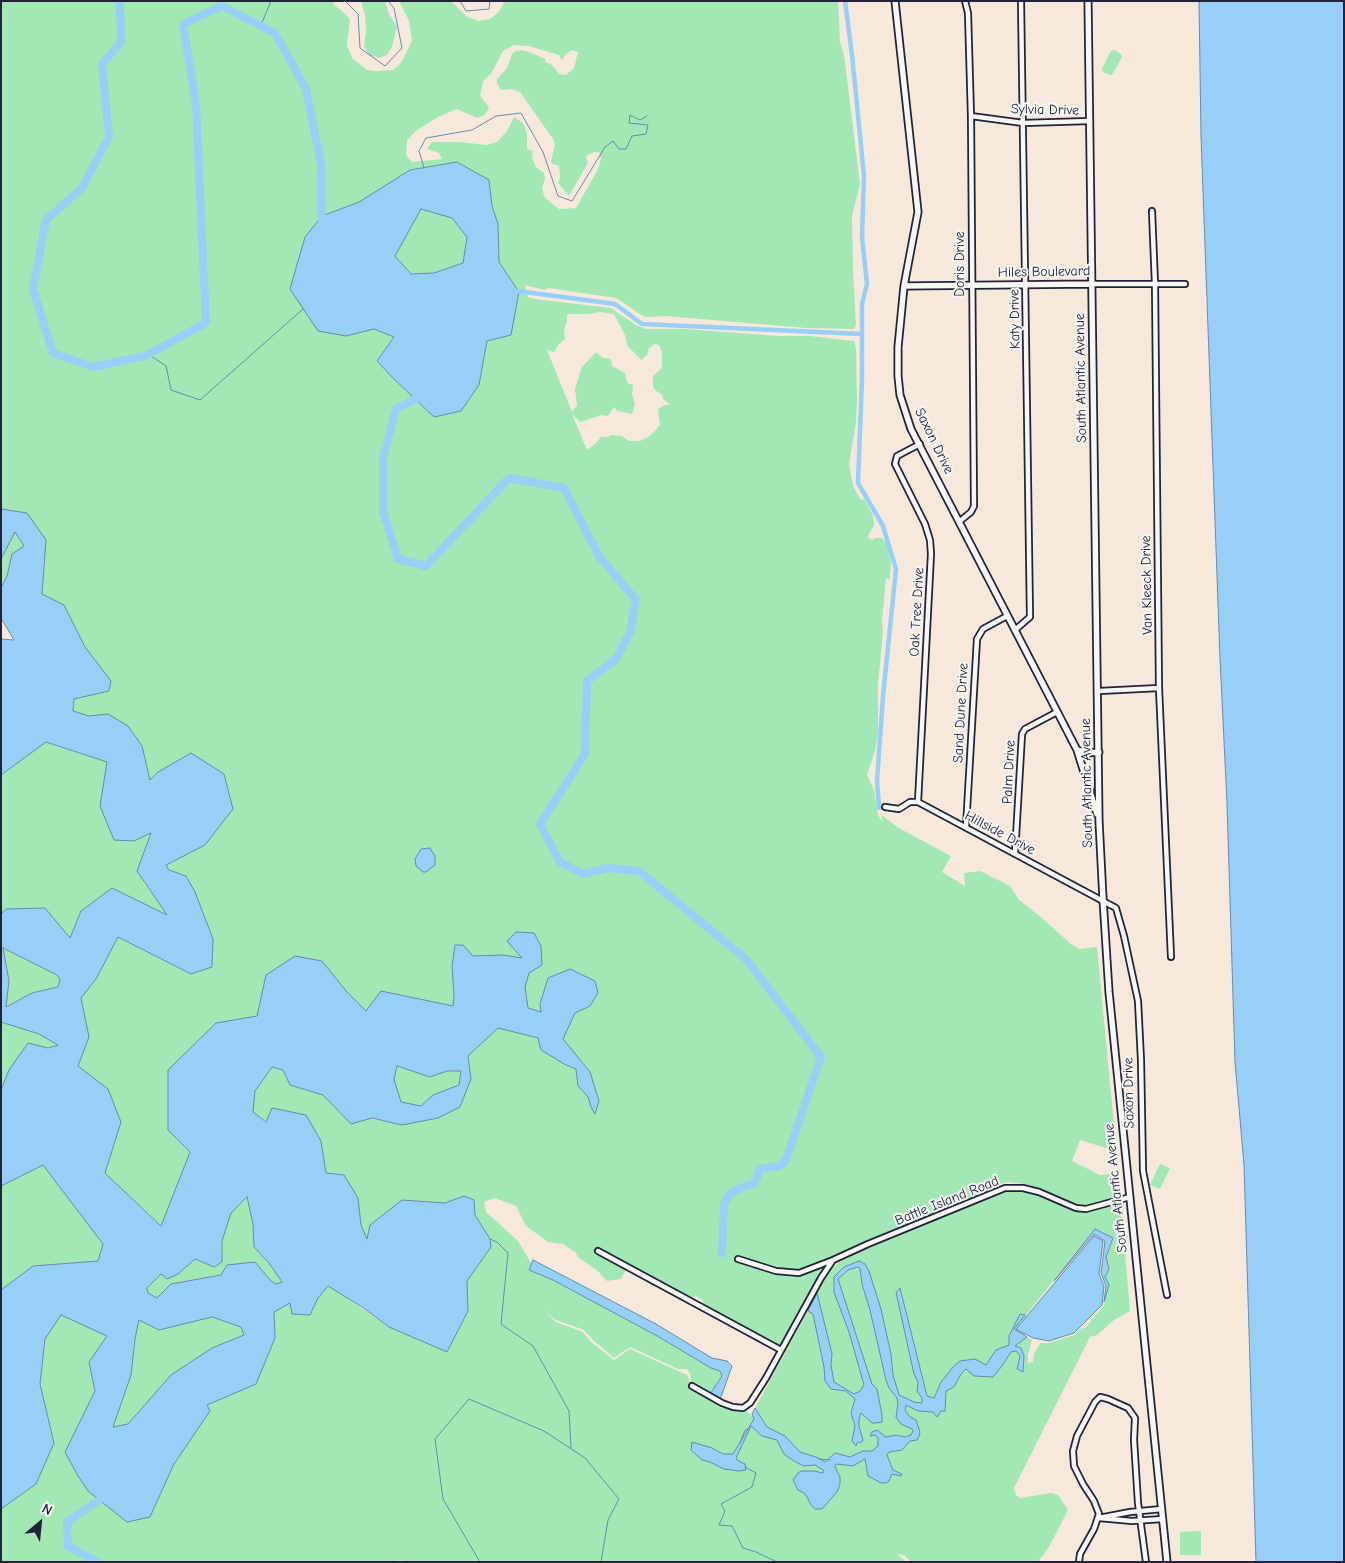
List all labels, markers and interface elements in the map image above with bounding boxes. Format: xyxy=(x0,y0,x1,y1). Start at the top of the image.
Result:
street label: Sylvia Drive xyxy=(1011,101,1079,119)
street label: Doris Drive xyxy=(952,231,968,297)
street label: Hiles Boulevard xyxy=(998,263,1090,281)
street label: Katy Drive xyxy=(1006,289,1024,349)
street label: South Atlantic Avenue xyxy=(1071,313,1091,443)
street label: Saxon Drive xyxy=(911,405,957,477)
street label: Van Kleeck Drive xyxy=(1138,535,1156,635)
street label: Oak Tree Drive xyxy=(906,567,928,657)
street label: Sand Dune Drive xyxy=(950,662,972,764)
street label: South Atlantic Avenue xyxy=(1077,718,1097,848)
street label: Palm Drive xyxy=(999,740,1019,804)
street label: Hillside Drive xyxy=(962,807,1038,859)
street label: Saxon Drive xyxy=(1120,1057,1138,1129)
street label: South Atlantic Avenue xyxy=(1101,1123,1131,1253)
street label: Battle Island Road xyxy=(893,1173,1001,1229)
north arrow xyxy=(15,1498,65,1548)
text: N xyxy=(39,1500,55,1519)

